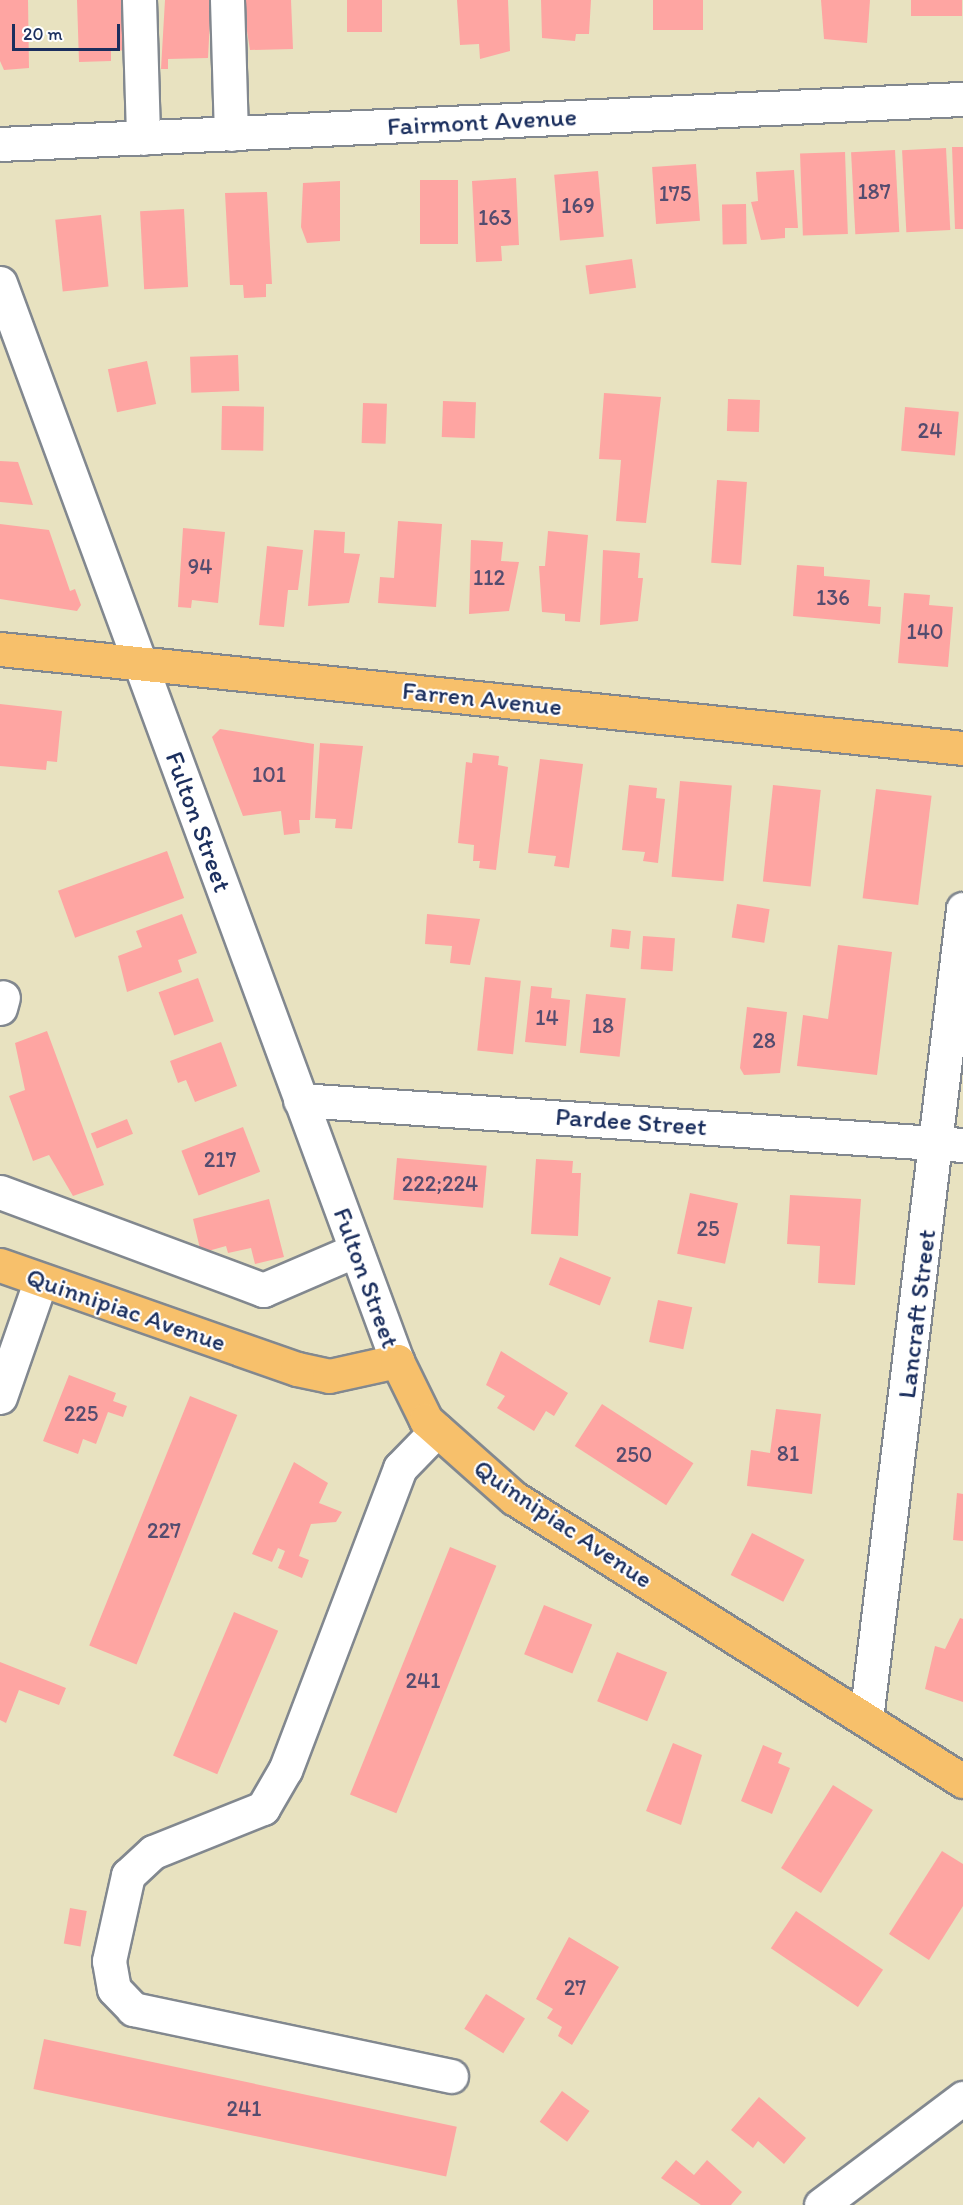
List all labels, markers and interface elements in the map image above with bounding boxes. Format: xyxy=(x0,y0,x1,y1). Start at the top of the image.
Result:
scale bar xyxy=(15,12,123,50)
text: 20 m xyxy=(23,23,63,45)
street label: Fairmont Avenue xyxy=(387,101,577,143)
house number: 187 xyxy=(857,179,891,205)
house number: 175 xyxy=(659,181,691,207)
house number: 169 xyxy=(561,193,595,219)
house number: 163 xyxy=(478,205,512,231)
house number: 24 xyxy=(918,418,942,444)
house number: 94 xyxy=(188,554,212,580)
house number: 112 xyxy=(473,565,505,591)
house number: 136 xyxy=(816,585,850,611)
house number: 140 xyxy=(907,619,943,645)
street label: Farren Avenue xyxy=(401,675,563,723)
street label: Fulton Street xyxy=(158,748,238,896)
house number: 101 xyxy=(252,762,286,788)
house number: 14 xyxy=(535,1005,559,1031)
house number: 18 xyxy=(592,1013,614,1039)
house number: 28 xyxy=(752,1028,776,1054)
street label: Pardee Street xyxy=(554,1101,708,1143)
house number: 217 xyxy=(204,1147,236,1173)
house number: 222;224 xyxy=(402,1171,478,1197)
street label: Fulton Street xyxy=(326,1204,406,1352)
house number: 25 xyxy=(696,1216,720,1242)
street label: Lancraft Street xyxy=(891,1228,943,1400)
street label: Quinnipiac Avenue xyxy=(23,1261,229,1359)
house number: 225 xyxy=(64,1401,98,1427)
house number: 81 xyxy=(777,1441,799,1467)
house number: 250 xyxy=(616,1442,652,1468)
street label: Quinnipiac Avenue xyxy=(468,1453,658,1595)
house number: 227 xyxy=(147,1518,181,1544)
house number: 241 xyxy=(405,1668,441,1694)
house number: 27 xyxy=(564,1975,586,2001)
house number: 241 xyxy=(226,2096,262,2122)

